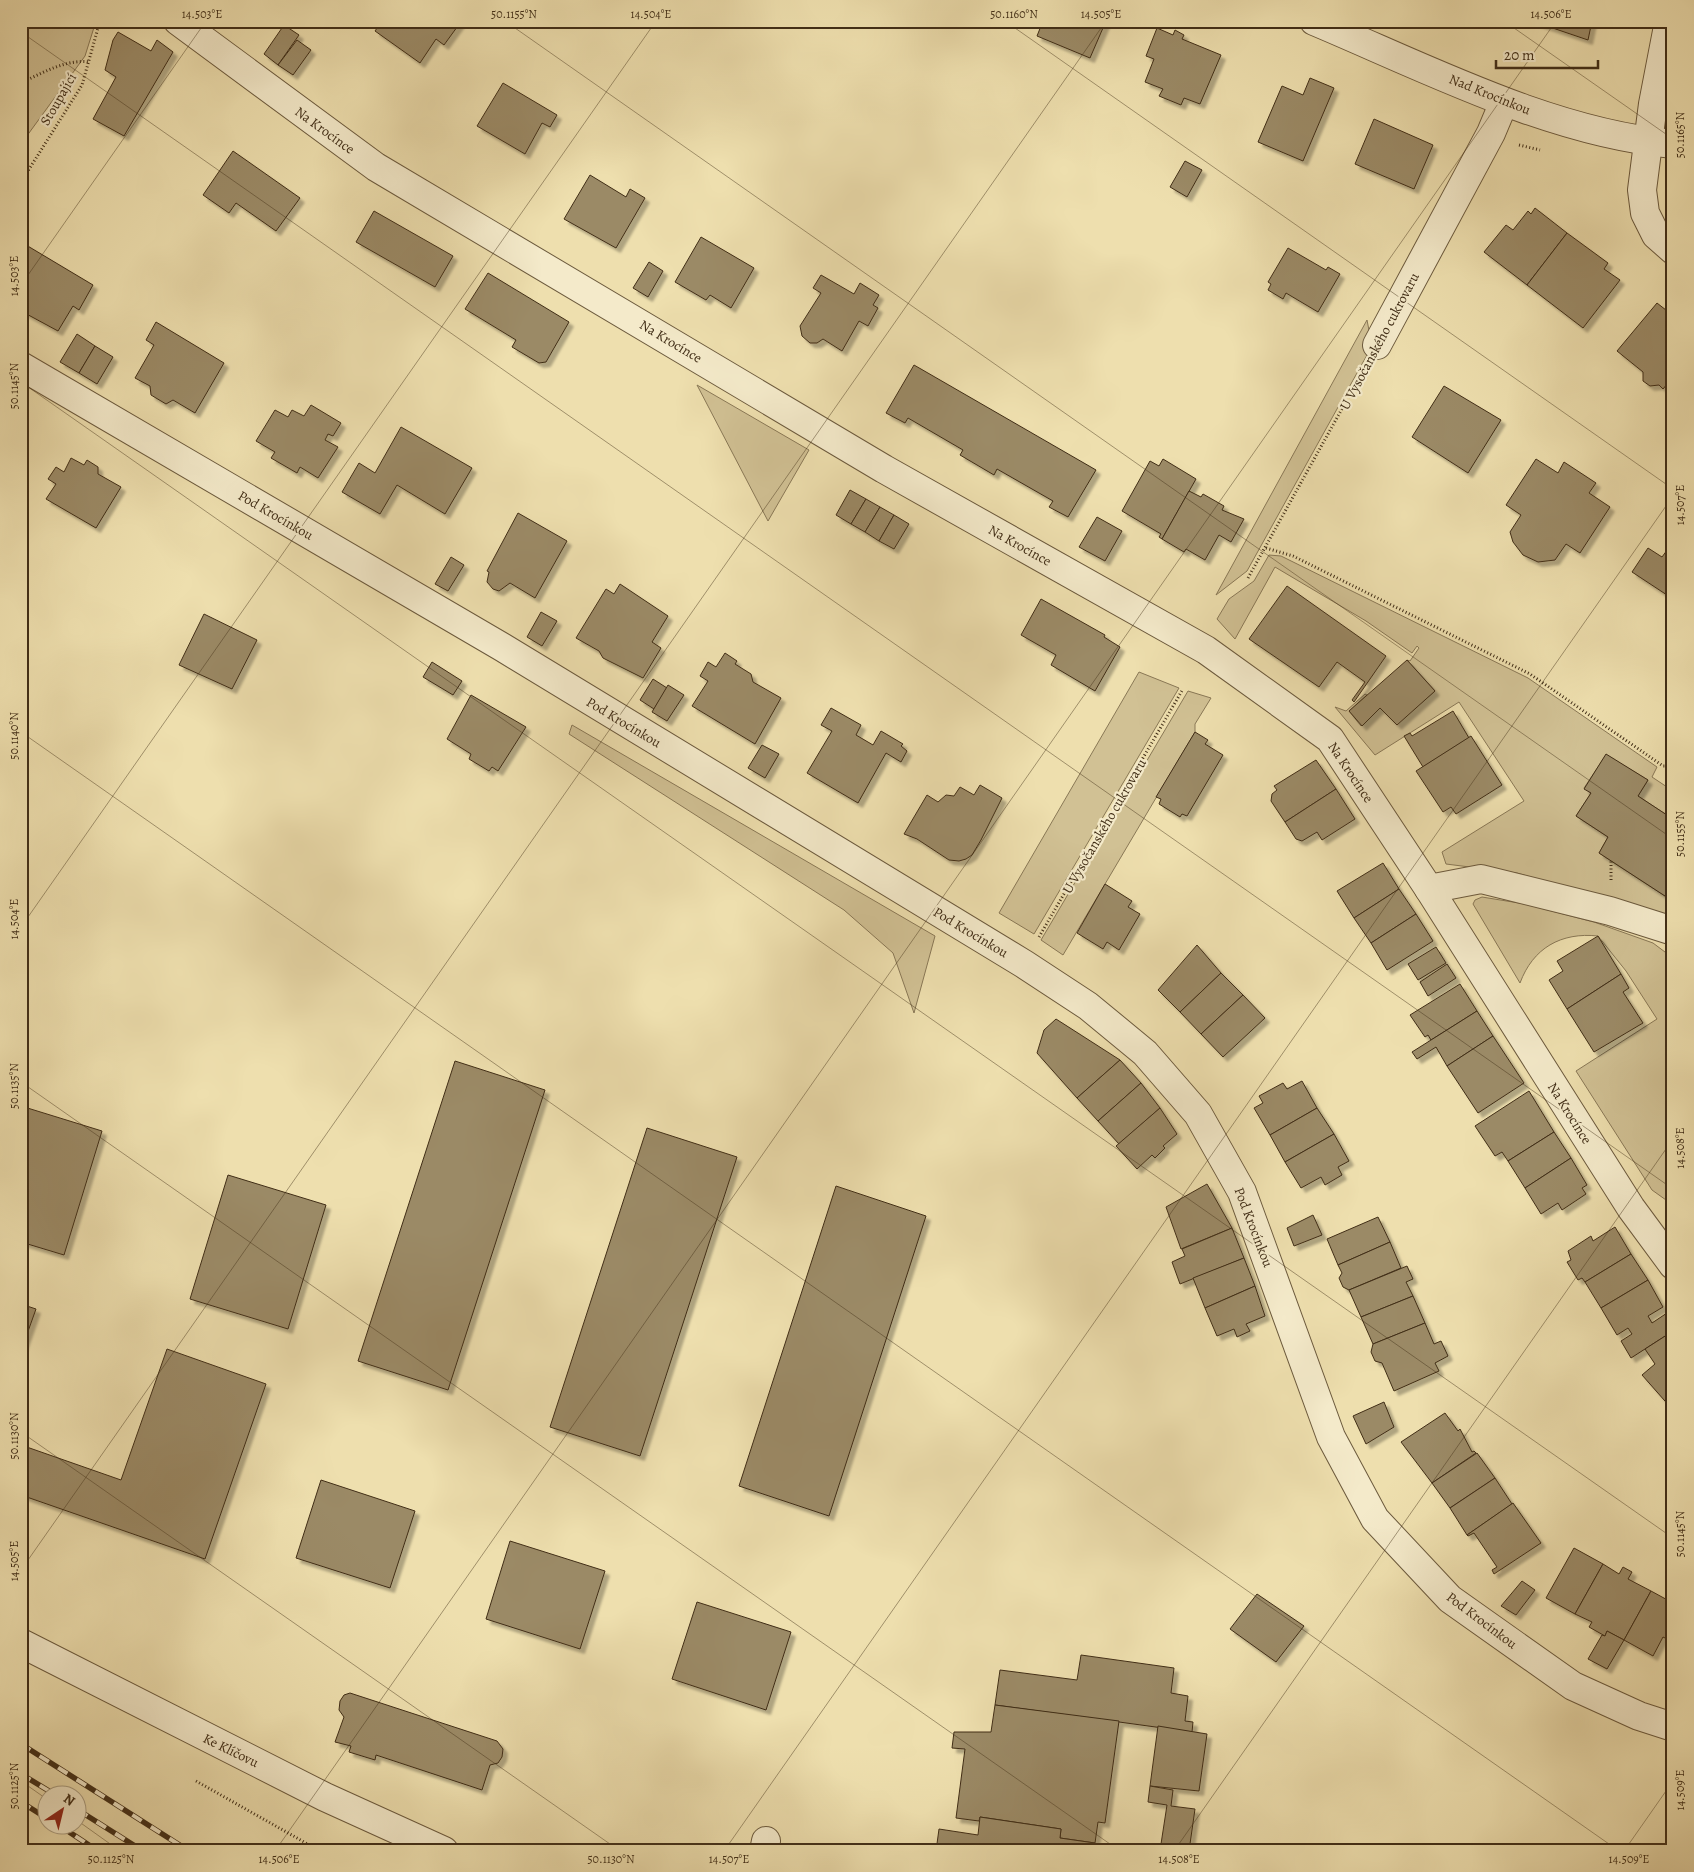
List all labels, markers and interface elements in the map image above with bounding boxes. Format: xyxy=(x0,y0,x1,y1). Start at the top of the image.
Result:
text: 14.503°E xyxy=(182,6,222,22)
text: 50.1155°N xyxy=(491,6,537,22)
text: 14.504°E xyxy=(631,6,671,22)
text: 50.1160°N xyxy=(990,6,1038,22)
text: 14.505°E xyxy=(1081,6,1121,22)
text: 14.506°E xyxy=(1530,6,1572,22)
scale bar xyxy=(1496,38,1599,70)
text: 20 m xyxy=(1504,45,1535,65)
street label: Stoupající xyxy=(36,69,81,129)
street label: Nad Krocínkou xyxy=(1446,69,1534,120)
street label: Na Krocínce xyxy=(291,102,358,159)
text: 50.1165°N xyxy=(1672,111,1688,158)
text: 14.503°E xyxy=(6,256,22,296)
street label: U Vysočanského cukrovaru xyxy=(1335,269,1424,413)
street label: Na Krocínce xyxy=(636,315,705,368)
text: 50.1145°N xyxy=(6,362,22,409)
text: 14.507°E xyxy=(1672,485,1688,525)
street label: Pod Krocínkou xyxy=(235,486,317,545)
street label: Na Krocínce xyxy=(985,520,1055,571)
street label: Pod Krocínkou xyxy=(583,693,665,752)
text: 50.1140°N xyxy=(6,712,22,760)
street label: Na Krocínce xyxy=(1323,738,1378,806)
street label: U Vysočanského cukrovaru xyxy=(1058,755,1151,897)
text: 50.1155°N xyxy=(1672,811,1688,857)
text: 14.504°E xyxy=(6,899,22,939)
street label: Pod Krocínkou xyxy=(930,903,1012,962)
text: 50.1135°N xyxy=(6,1063,22,1109)
street label: Na Krocínce xyxy=(1543,1079,1596,1148)
text: 14.508°E xyxy=(1672,1127,1688,1169)
street label: Pod Krocínkou xyxy=(1230,1185,1278,1270)
text: 50.1130°N xyxy=(6,1412,22,1460)
text: 50.1145°N xyxy=(1672,1510,1688,1557)
text: 14.505°E xyxy=(6,1541,22,1581)
street label: Pod Krocínkou xyxy=(1442,1587,1521,1654)
street label: Ke Klíčovu xyxy=(200,1729,262,1772)
text: 50.1125°N xyxy=(6,1762,22,1809)
text: 14.509°E xyxy=(1672,1770,1688,1810)
north arrow xyxy=(38,1784,88,1834)
text: N xyxy=(60,1789,79,1810)
text: 50.1125°N xyxy=(88,1851,135,1867)
text: 14.506°E xyxy=(258,1851,300,1867)
text: 50.1130°N xyxy=(587,1851,635,1867)
text: 14.507°E xyxy=(709,1851,749,1867)
text: 14.508°E xyxy=(1158,1851,1200,1867)
text: 14.509°E xyxy=(1609,1851,1649,1867)

